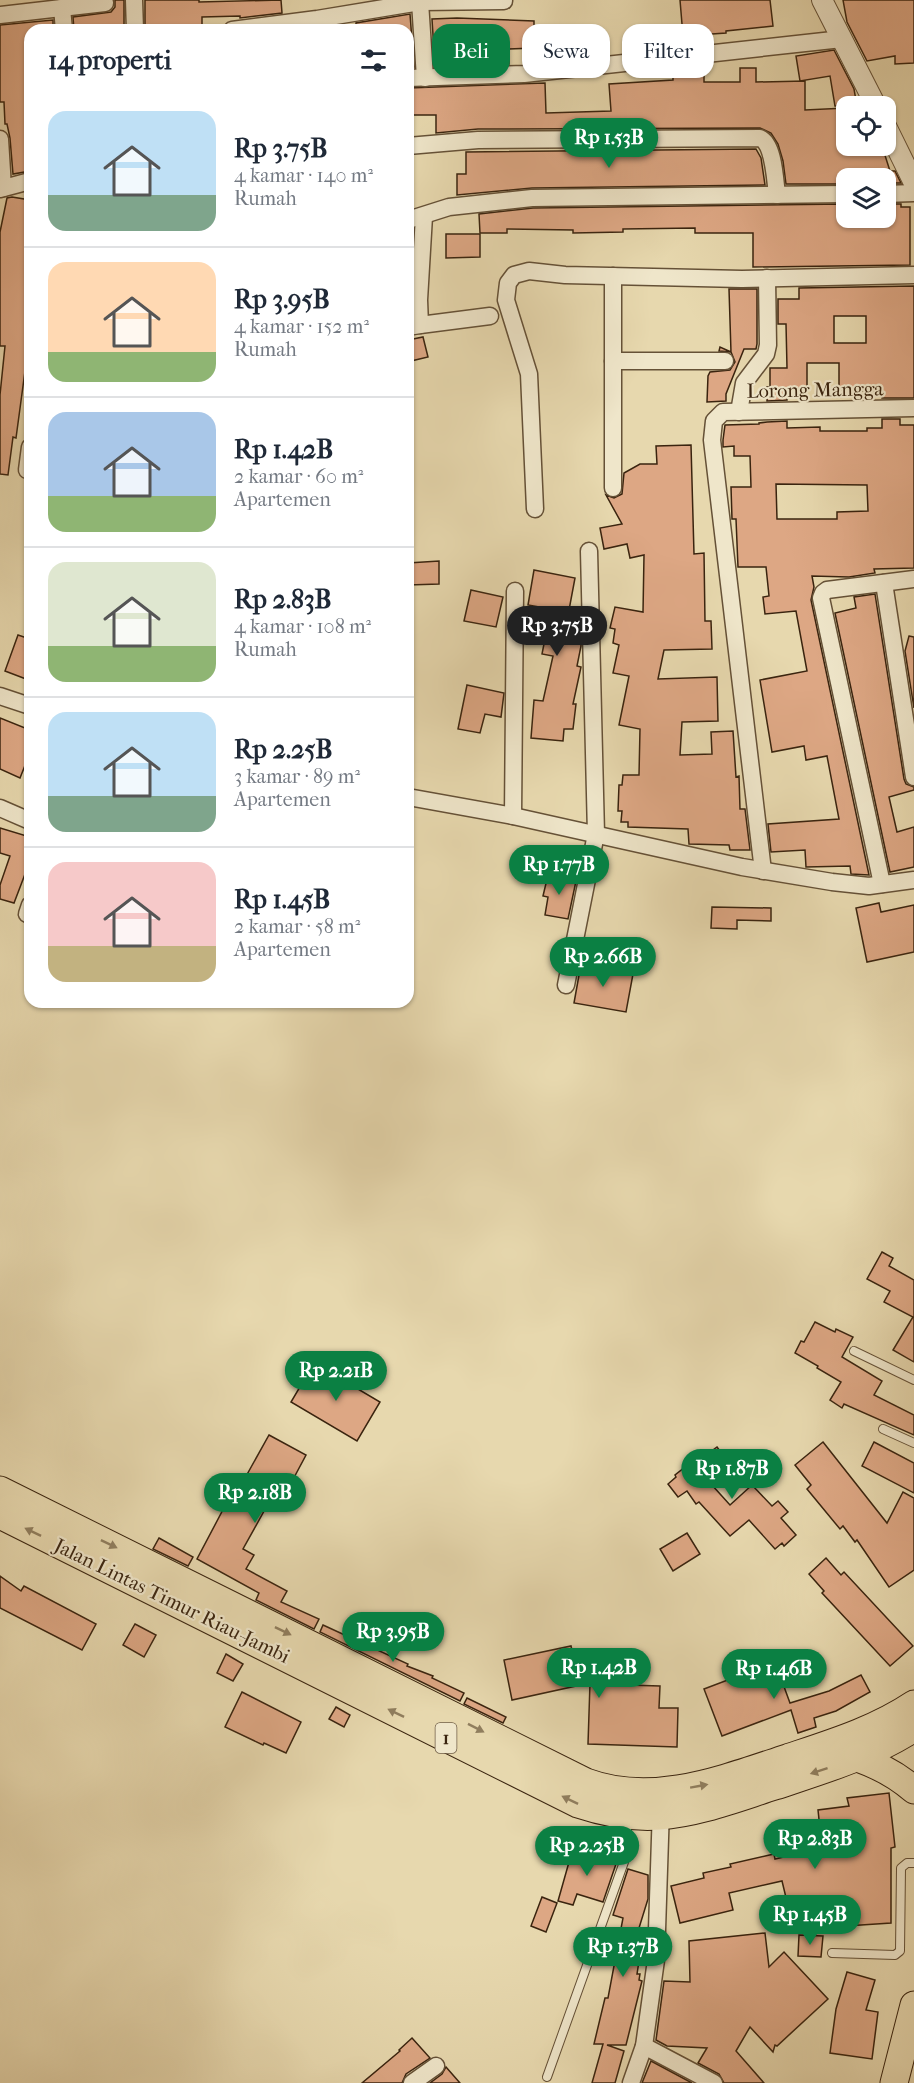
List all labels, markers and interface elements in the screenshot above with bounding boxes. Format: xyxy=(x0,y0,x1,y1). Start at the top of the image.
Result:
chip: Beli xyxy=(432,24,510,78)
chip: Sewa xyxy=(522,24,610,78)
chip: Filter xyxy=(622,24,714,78)
icon: filters xyxy=(357,44,390,77)
text: 14 properti xyxy=(48,45,171,76)
map controls xyxy=(836,96,896,228)
button: locate xyxy=(836,96,896,156)
pin: Rp 1.53B xyxy=(547,118,671,169)
text: Rp 1.53B xyxy=(574,126,644,149)
text: Rp 3.75B xyxy=(234,133,327,164)
icon: home xyxy=(96,135,168,207)
text: 4 kamar · 140 m² xyxy=(234,164,373,187)
button: layers xyxy=(836,168,896,228)
text: Rumah xyxy=(234,187,297,210)
text: Rp 3.95B xyxy=(234,284,330,315)
icon: home xyxy=(96,286,168,358)
text: 4 kamar · 152 m² xyxy=(234,315,369,338)
text: Rumah xyxy=(234,338,297,361)
street label: Lorong Mangga xyxy=(746,377,884,403)
text: Rp 1.42B xyxy=(234,434,333,465)
icon: home xyxy=(96,436,168,508)
text: 2 kamar · 60 m² xyxy=(234,465,363,488)
text: Apartemen xyxy=(234,488,331,511)
text: Rp 2.83B xyxy=(234,584,332,615)
icon: home xyxy=(96,586,168,658)
pin: Rp 3.75B xyxy=(495,606,619,657)
text: Rp 3.75B xyxy=(521,614,593,637)
text: 4 kamar · 108 m² xyxy=(234,615,371,638)
text: Rumah xyxy=(234,638,297,661)
text: Rp 2.25B xyxy=(234,734,332,765)
icon: home xyxy=(96,736,168,808)
text: 3 kamar · 89 m² xyxy=(234,765,360,788)
text: Apartemen xyxy=(234,788,331,811)
pin: Rp 1.77B xyxy=(497,845,621,896)
text: Rp 1.77B xyxy=(523,853,595,876)
text: Rp 1.45B xyxy=(234,884,330,915)
icon: home xyxy=(96,886,168,958)
text: 2 kamar · 58 m² xyxy=(234,915,360,938)
pin: Rp 2.66B xyxy=(541,937,665,988)
text: Apartemen xyxy=(234,938,331,961)
text: Rp 2.66B xyxy=(564,945,642,968)
pin: Rp 2.21B xyxy=(274,1351,398,1402)
text: Rp 2.21B xyxy=(299,1359,373,1382)
pin: Rp 1.87B xyxy=(670,1449,794,1500)
text: Rp 1.87B xyxy=(695,1457,769,1480)
pin: Rp 2.18B xyxy=(193,1473,317,1524)
text: Rp 2.18B xyxy=(218,1481,292,1504)
one-way arrow xyxy=(25,1527,42,1537)
street label: Jalan Lintas Timur Riau-Jambi xyxy=(49,1533,294,1668)
one-way arrow xyxy=(100,1540,117,1549)
pin: Rp 3.95B xyxy=(331,1612,455,1663)
text: Rp 3.95B xyxy=(356,1620,430,1643)
one-way arrow xyxy=(274,1626,292,1636)
pin: Rp 1.42B xyxy=(537,1648,661,1699)
pin: Rp 1.46B xyxy=(712,1649,836,1700)
text: Rp 1.42B xyxy=(561,1656,637,1679)
text: Rp 1.46B xyxy=(736,1657,812,1680)
one-way arrow xyxy=(387,1708,404,1717)
road number: 1 xyxy=(436,1723,456,1753)
one-way arrow xyxy=(468,1723,485,1732)
one-way arrow xyxy=(810,1767,828,1777)
one-way arrow xyxy=(689,1781,708,1790)
one-way arrow xyxy=(562,1795,579,1804)
pin: Rp 2.83B xyxy=(753,1819,877,1870)
pin: Rp 2.25B xyxy=(525,1826,649,1877)
text: Rp 2.83B xyxy=(777,1827,853,1850)
text: Rp 2.25B xyxy=(549,1834,625,1857)
pin: Rp 1.45B xyxy=(748,1895,872,1946)
text: Rp 1.45B xyxy=(773,1903,847,1926)
pin: Rp 1.37B xyxy=(561,1927,685,1978)
text: Rp 1.37B xyxy=(587,1935,659,1958)

